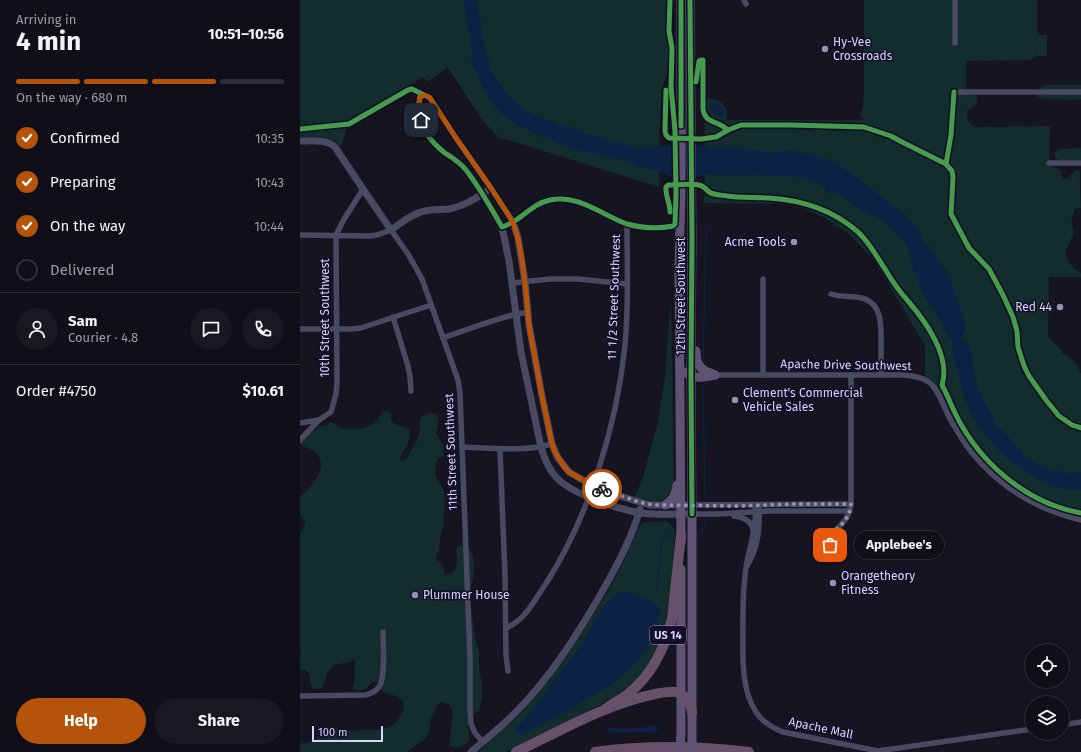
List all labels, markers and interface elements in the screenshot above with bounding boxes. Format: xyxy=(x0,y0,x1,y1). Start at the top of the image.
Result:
text: Arriving in xyxy=(16,12,76,27)
text: 10:51–10:56 xyxy=(208,25,284,43)
text: 4 min xyxy=(16,26,81,57)
place label: Hy-Vee Crossroads xyxy=(833,35,893,63)
marker: Hy-Vee Crossroads xyxy=(820,44,830,54)
text: On the way · 680 m xyxy=(16,90,127,105)
pin xyxy=(404,103,438,137)
icon: home xyxy=(410,109,432,131)
icon: check xyxy=(16,127,38,149)
text: Confirmed xyxy=(50,129,120,147)
text: 10:35 xyxy=(255,131,284,146)
icon: check xyxy=(16,171,38,193)
text: Preparing xyxy=(50,173,115,191)
text: 10:43 xyxy=(255,175,284,190)
icon: check xyxy=(16,215,38,237)
text: On the way xyxy=(50,217,125,235)
text: 10:44 xyxy=(254,219,284,234)
street label: 11 1/2 Street Southwest xyxy=(605,233,623,360)
place label: Acme Tools xyxy=(725,235,786,249)
street label: 12th Street Southwest xyxy=(674,236,688,355)
marker: Acme Tools xyxy=(789,237,799,247)
street label: 10th Street Southwest xyxy=(318,258,332,378)
text: Delivered xyxy=(50,261,114,279)
place label: Red 44 xyxy=(1015,300,1053,314)
marker: Red 44 xyxy=(1055,302,1065,312)
button: person xyxy=(16,308,58,350)
button: chat xyxy=(190,308,232,350)
button: phone xyxy=(242,308,284,350)
text: Sam xyxy=(68,312,97,330)
text: Courier · 4.8 xyxy=(68,330,138,345)
street label: Apache Drive Southwest xyxy=(780,357,912,373)
text: Order #4750 xyxy=(16,382,96,400)
text: $10.61 xyxy=(243,382,284,400)
place label: Clement's Commercial Vehicle Sales xyxy=(743,386,863,414)
street label: 11th Street Southwest xyxy=(442,392,460,511)
marker: Clement's Commercial Vehicle Sales xyxy=(730,395,740,405)
courier xyxy=(582,469,622,509)
icon: bike xyxy=(591,478,613,500)
pin xyxy=(813,528,847,562)
callout: Applebee's xyxy=(854,531,944,559)
icon: bag xyxy=(819,534,841,556)
text: Applebee's xyxy=(866,537,932,552)
place label: Orangetheory Fitness xyxy=(841,569,915,597)
marker: Orangetheory Fitness xyxy=(828,578,838,588)
place label: Plummer House xyxy=(423,588,510,602)
marker: Plummer House xyxy=(410,590,420,600)
road number: US 14 xyxy=(650,626,686,644)
map controls xyxy=(1025,644,1069,740)
button: locate xyxy=(1025,644,1069,688)
button: layers xyxy=(1025,696,1069,740)
button: Help xyxy=(16,698,146,744)
button: Share xyxy=(154,698,284,744)
street label: Apache Mall xyxy=(787,714,855,742)
scale bar xyxy=(312,724,383,743)
text: 100 m xyxy=(318,726,347,739)

